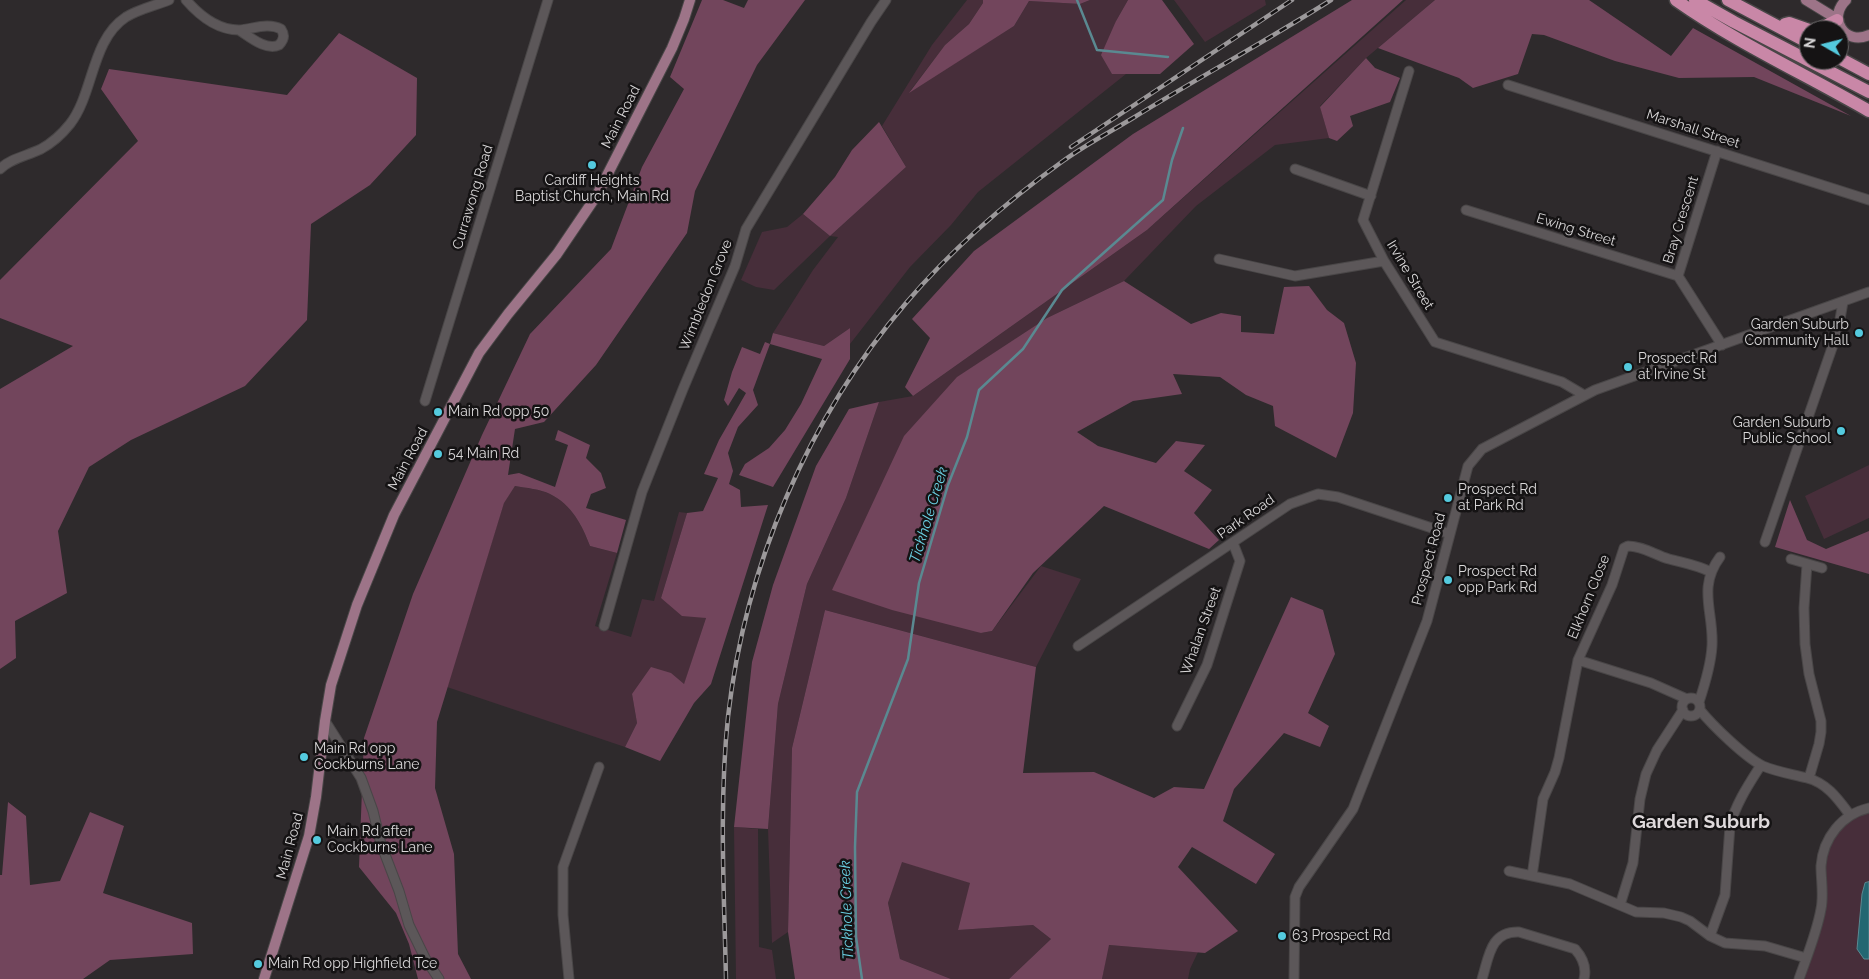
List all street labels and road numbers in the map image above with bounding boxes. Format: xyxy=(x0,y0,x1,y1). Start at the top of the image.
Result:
street label: Main Road xyxy=(598,83,644,151)
street label: Marshall Street xyxy=(1644,106,1742,152)
street label: Currawong Road xyxy=(449,143,497,251)
street label: Bray Crescent xyxy=(1660,174,1702,266)
street label: Ewing Street xyxy=(1534,210,1618,250)
street label: Wimbledon Grove xyxy=(676,237,736,353)
street label: Irvine Street xyxy=(1383,237,1437,313)
street label: Main Road xyxy=(385,425,431,493)
street label: Park Road xyxy=(1214,491,1278,543)
street label: Prospect Road xyxy=(1409,511,1449,607)
street label: Elkhorn Close xyxy=(1564,552,1614,642)
street label: Whalan Street xyxy=(1177,585,1225,677)
street label: Main Road xyxy=(273,811,307,881)

